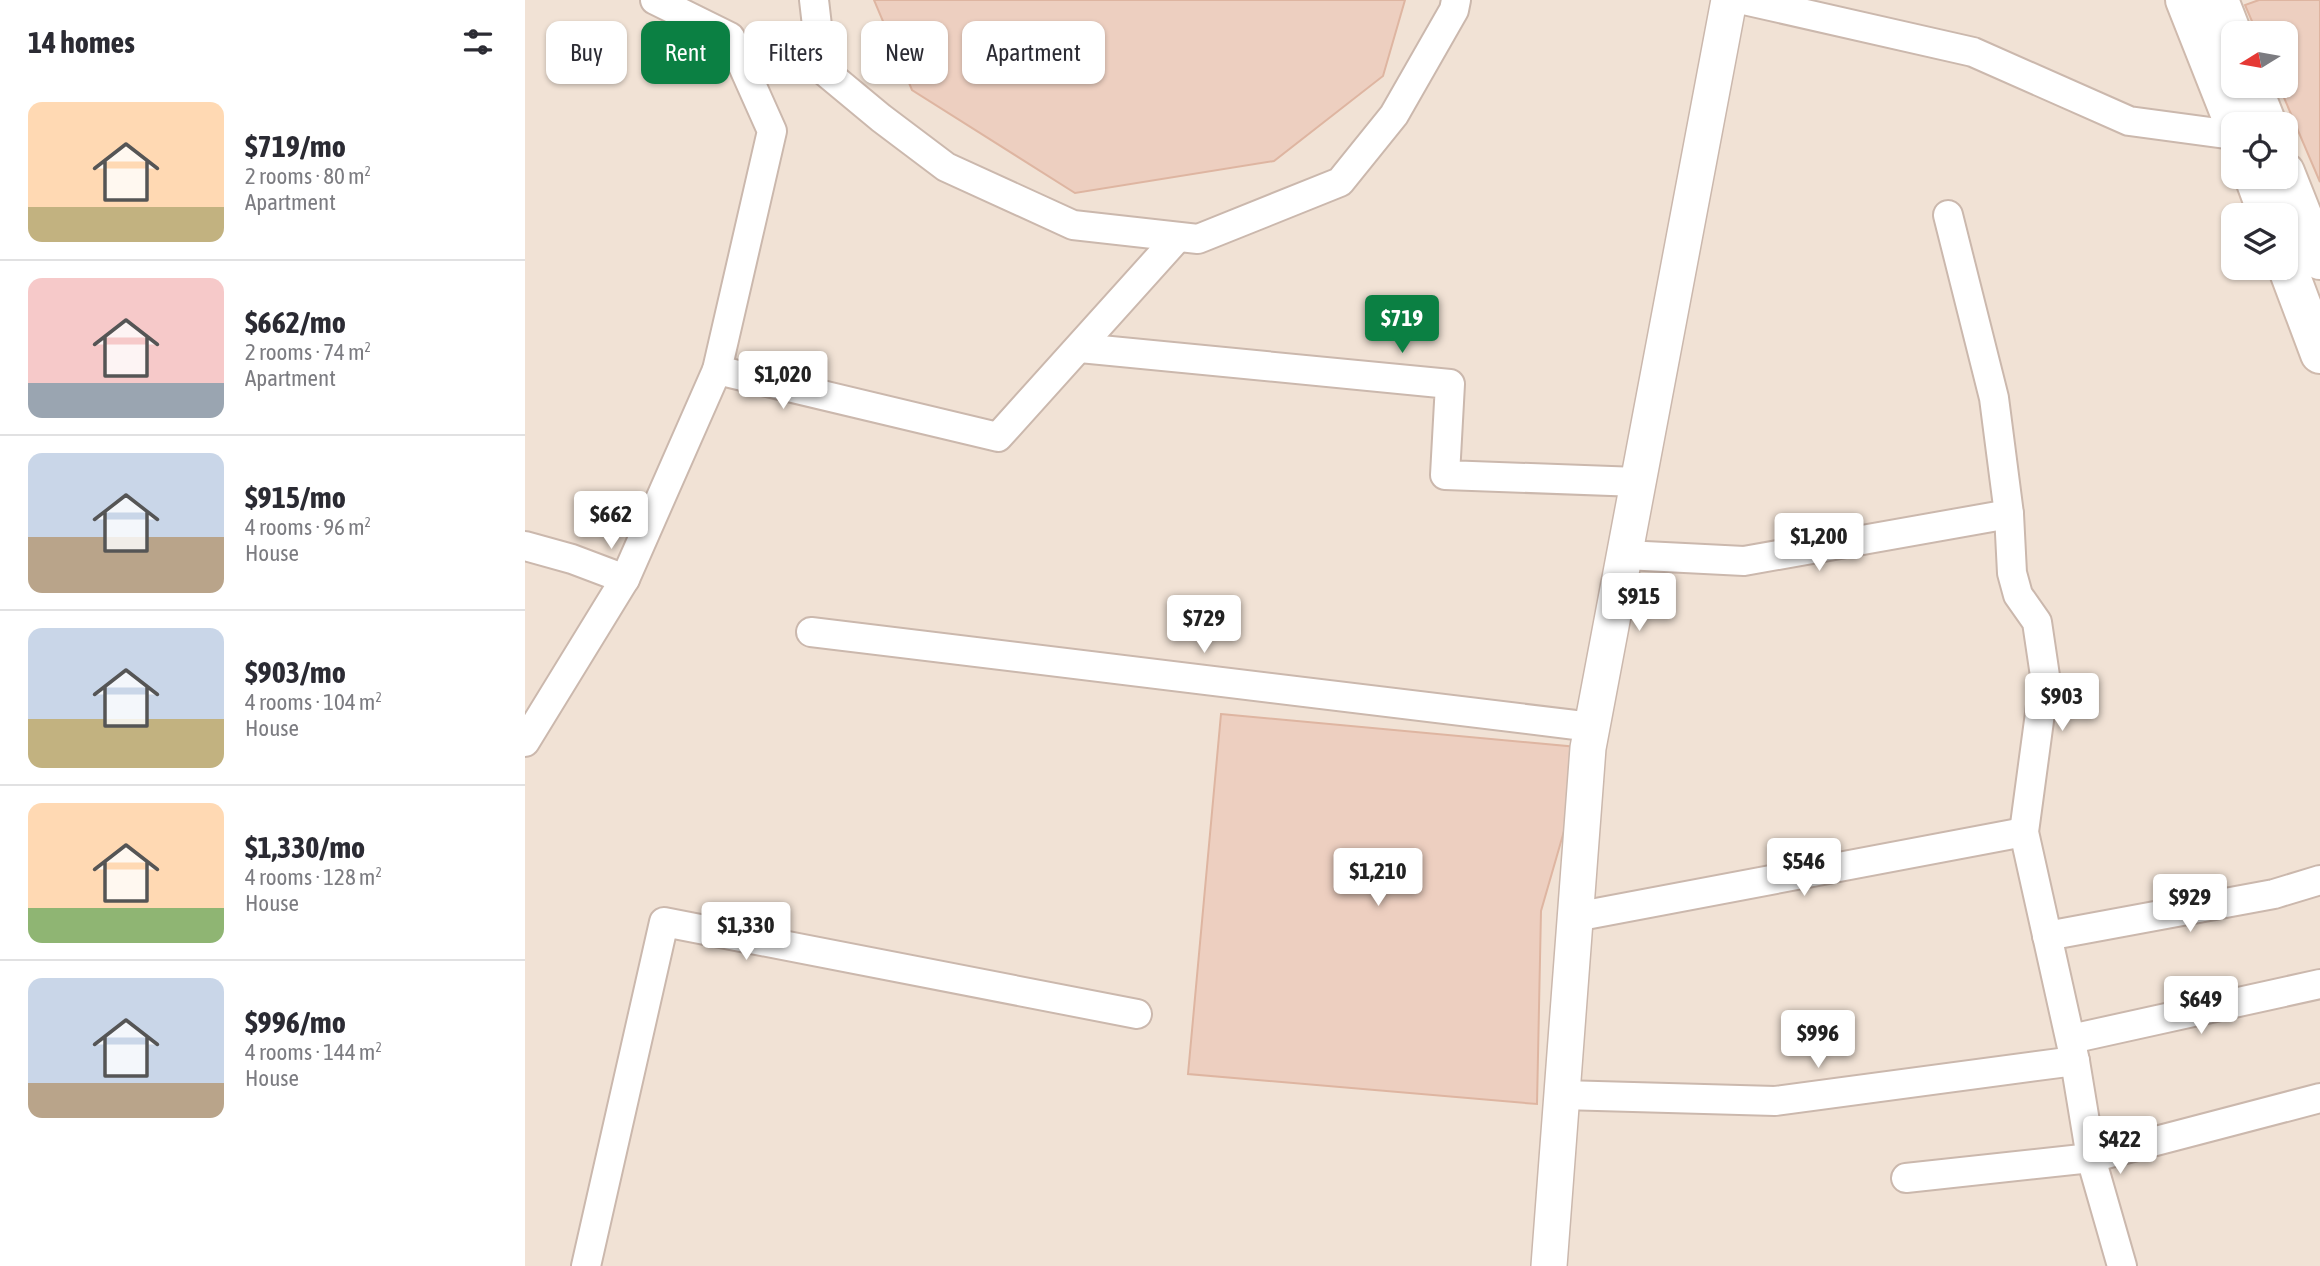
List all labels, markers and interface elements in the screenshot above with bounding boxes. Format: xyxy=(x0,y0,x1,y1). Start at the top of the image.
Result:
chip: Buy xyxy=(546,21,627,84)
chip: Rent xyxy=(641,21,730,84)
chip: Filters xyxy=(744,21,847,84)
chip: New xyxy=(861,21,948,84)
chip: Apartment xyxy=(962,21,1105,84)
north arrow xyxy=(2221,21,2298,98)
map controls xyxy=(2221,21,2298,280)
icon: filters xyxy=(459,23,497,61)
text: 14 homes xyxy=(28,25,135,59)
button: locate xyxy=(2221,112,2298,189)
text: $719/mo xyxy=(245,129,346,163)
icon: home xyxy=(84,130,168,214)
text: 2 rooms · 80 m² xyxy=(245,163,371,189)
text: Apartment xyxy=(245,189,336,215)
button: layers xyxy=(2221,203,2298,280)
pin: $719 xyxy=(1361,296,1443,355)
text: $662/mo xyxy=(245,305,346,339)
text: $719 xyxy=(1381,305,1423,331)
icon: home xyxy=(84,306,168,390)
text: 2 rooms · 74 m² xyxy=(245,339,371,365)
pin: $1,020 xyxy=(726,352,840,411)
text: $1,020 xyxy=(755,361,812,387)
text: Apartment xyxy=(245,365,336,391)
text: $915/mo xyxy=(245,480,346,514)
icon: home xyxy=(84,481,168,565)
pin: $662 xyxy=(570,491,652,551)
text: $662 xyxy=(590,501,632,527)
text: 4 rooms · 96 m² xyxy=(245,514,371,540)
pin: $1,200 xyxy=(1762,514,1876,573)
text: $1,200 xyxy=(1791,523,1848,549)
text: House xyxy=(245,540,299,566)
pin: $915 xyxy=(1598,574,1680,633)
text: $915 xyxy=(1618,583,1660,609)
pin: $729 xyxy=(1163,596,1245,655)
text: $729 xyxy=(1183,605,1225,631)
text: $903/mo xyxy=(245,655,346,689)
icon: home xyxy=(84,656,168,740)
pin: $903 xyxy=(2021,674,2103,733)
text: $903 xyxy=(2041,683,2083,709)
text: 4 rooms · 104 m² xyxy=(245,689,382,715)
text: House xyxy=(245,715,299,741)
text: $1,330/mo xyxy=(245,830,365,864)
icon: home xyxy=(84,831,168,915)
pin: $546 xyxy=(1763,838,1845,898)
pin: $1,210 xyxy=(1321,848,1435,908)
text: $546 xyxy=(1783,848,1825,874)
text: $1,210 xyxy=(1350,858,1407,884)
text: 4 rooms · 128 m² xyxy=(245,864,382,890)
pin: $929 xyxy=(2149,874,2231,934)
text: $929 xyxy=(2169,884,2211,910)
text: House xyxy=(245,890,299,916)
pin: $1,330 xyxy=(689,902,803,962)
text: $1,330 xyxy=(718,912,775,938)
pin: $649 xyxy=(2160,976,2242,1036)
text: $649 xyxy=(2180,986,2222,1012)
text: $996/mo xyxy=(245,1005,346,1039)
icon: home xyxy=(84,1006,168,1090)
pin: $996 xyxy=(1777,1010,1859,1070)
text: $996 xyxy=(1797,1020,1839,1046)
text: 4 rooms · 144 m² xyxy=(245,1039,382,1065)
text: House xyxy=(245,1065,299,1091)
pin: $422 xyxy=(2079,1116,2161,1176)
text: $422 xyxy=(2099,1126,2141,1152)

